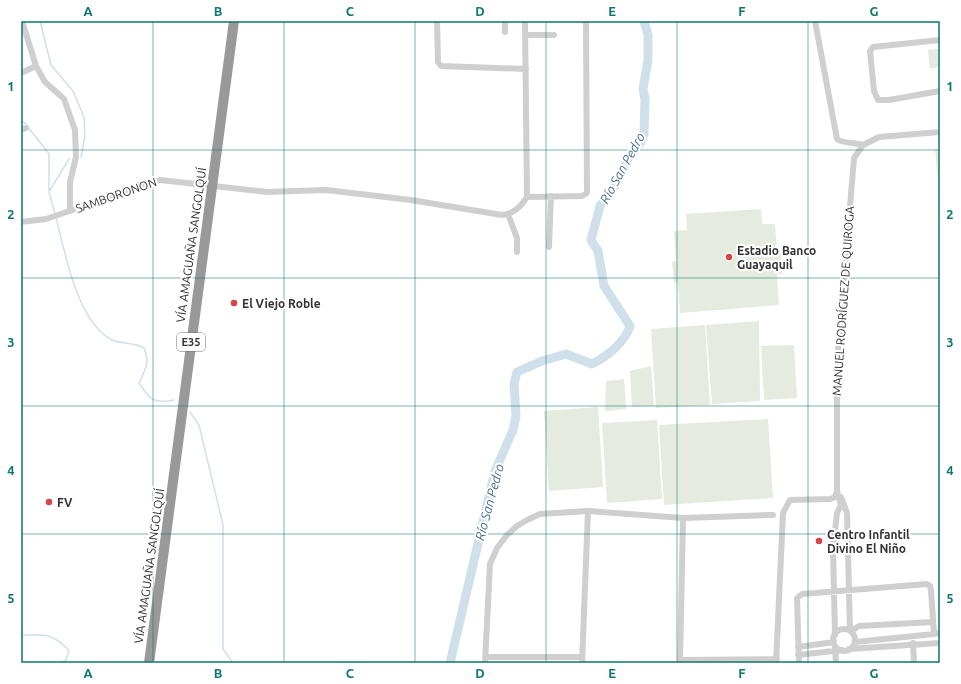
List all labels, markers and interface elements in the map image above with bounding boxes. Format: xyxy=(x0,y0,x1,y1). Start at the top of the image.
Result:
text: A xyxy=(83,4,93,18)
text: B xyxy=(214,4,223,18)
text: C xyxy=(346,4,355,18)
text: D xyxy=(475,4,485,18)
text: E xyxy=(608,4,616,18)
text: F xyxy=(738,4,746,18)
text: G xyxy=(870,4,879,18)
text: 1 xyxy=(7,79,15,93)
text: 1 xyxy=(946,79,954,93)
water label: Río San Pedro xyxy=(597,130,647,206)
street label: VÍA AMAGUAÑA SANGOLQUÍ xyxy=(174,166,208,323)
street label: SAMBORONON xyxy=(74,175,158,215)
street label: MANUEL RODRÍGUEZ DE QUIROGA xyxy=(830,206,856,396)
text: 2 xyxy=(7,207,15,221)
text: 2 xyxy=(946,207,954,221)
place label: Estadio Banco Guayaquil xyxy=(737,244,816,271)
marker: Estadio Banco Guayaquil xyxy=(724,252,734,262)
place label: El Viejo Roble xyxy=(242,297,321,310)
marker: El Viejo Roble xyxy=(229,298,239,308)
road number: E35 xyxy=(177,333,205,351)
text: 3 xyxy=(7,335,15,349)
text: 3 xyxy=(946,335,954,349)
water label: Río San Pedro xyxy=(472,462,506,542)
text: 4 xyxy=(7,463,15,477)
text: 4 xyxy=(946,463,954,477)
street label: VÍA AMAGUAÑA SANGOLQUÍ xyxy=(132,487,166,644)
place label: FV xyxy=(57,496,73,509)
marker: FV xyxy=(44,497,54,507)
place label: Centro Infantil Divino El Niño xyxy=(827,528,910,555)
marker: Centro Infantil Divino El Niño xyxy=(814,536,824,546)
text: 5 xyxy=(7,591,15,605)
text: 5 xyxy=(946,591,954,605)
text: A xyxy=(83,666,93,680)
text: B xyxy=(214,666,223,680)
text: C xyxy=(346,666,355,680)
text: D xyxy=(475,666,485,680)
text: E xyxy=(608,666,616,680)
text: F xyxy=(738,666,746,680)
text: G xyxy=(870,666,879,680)

